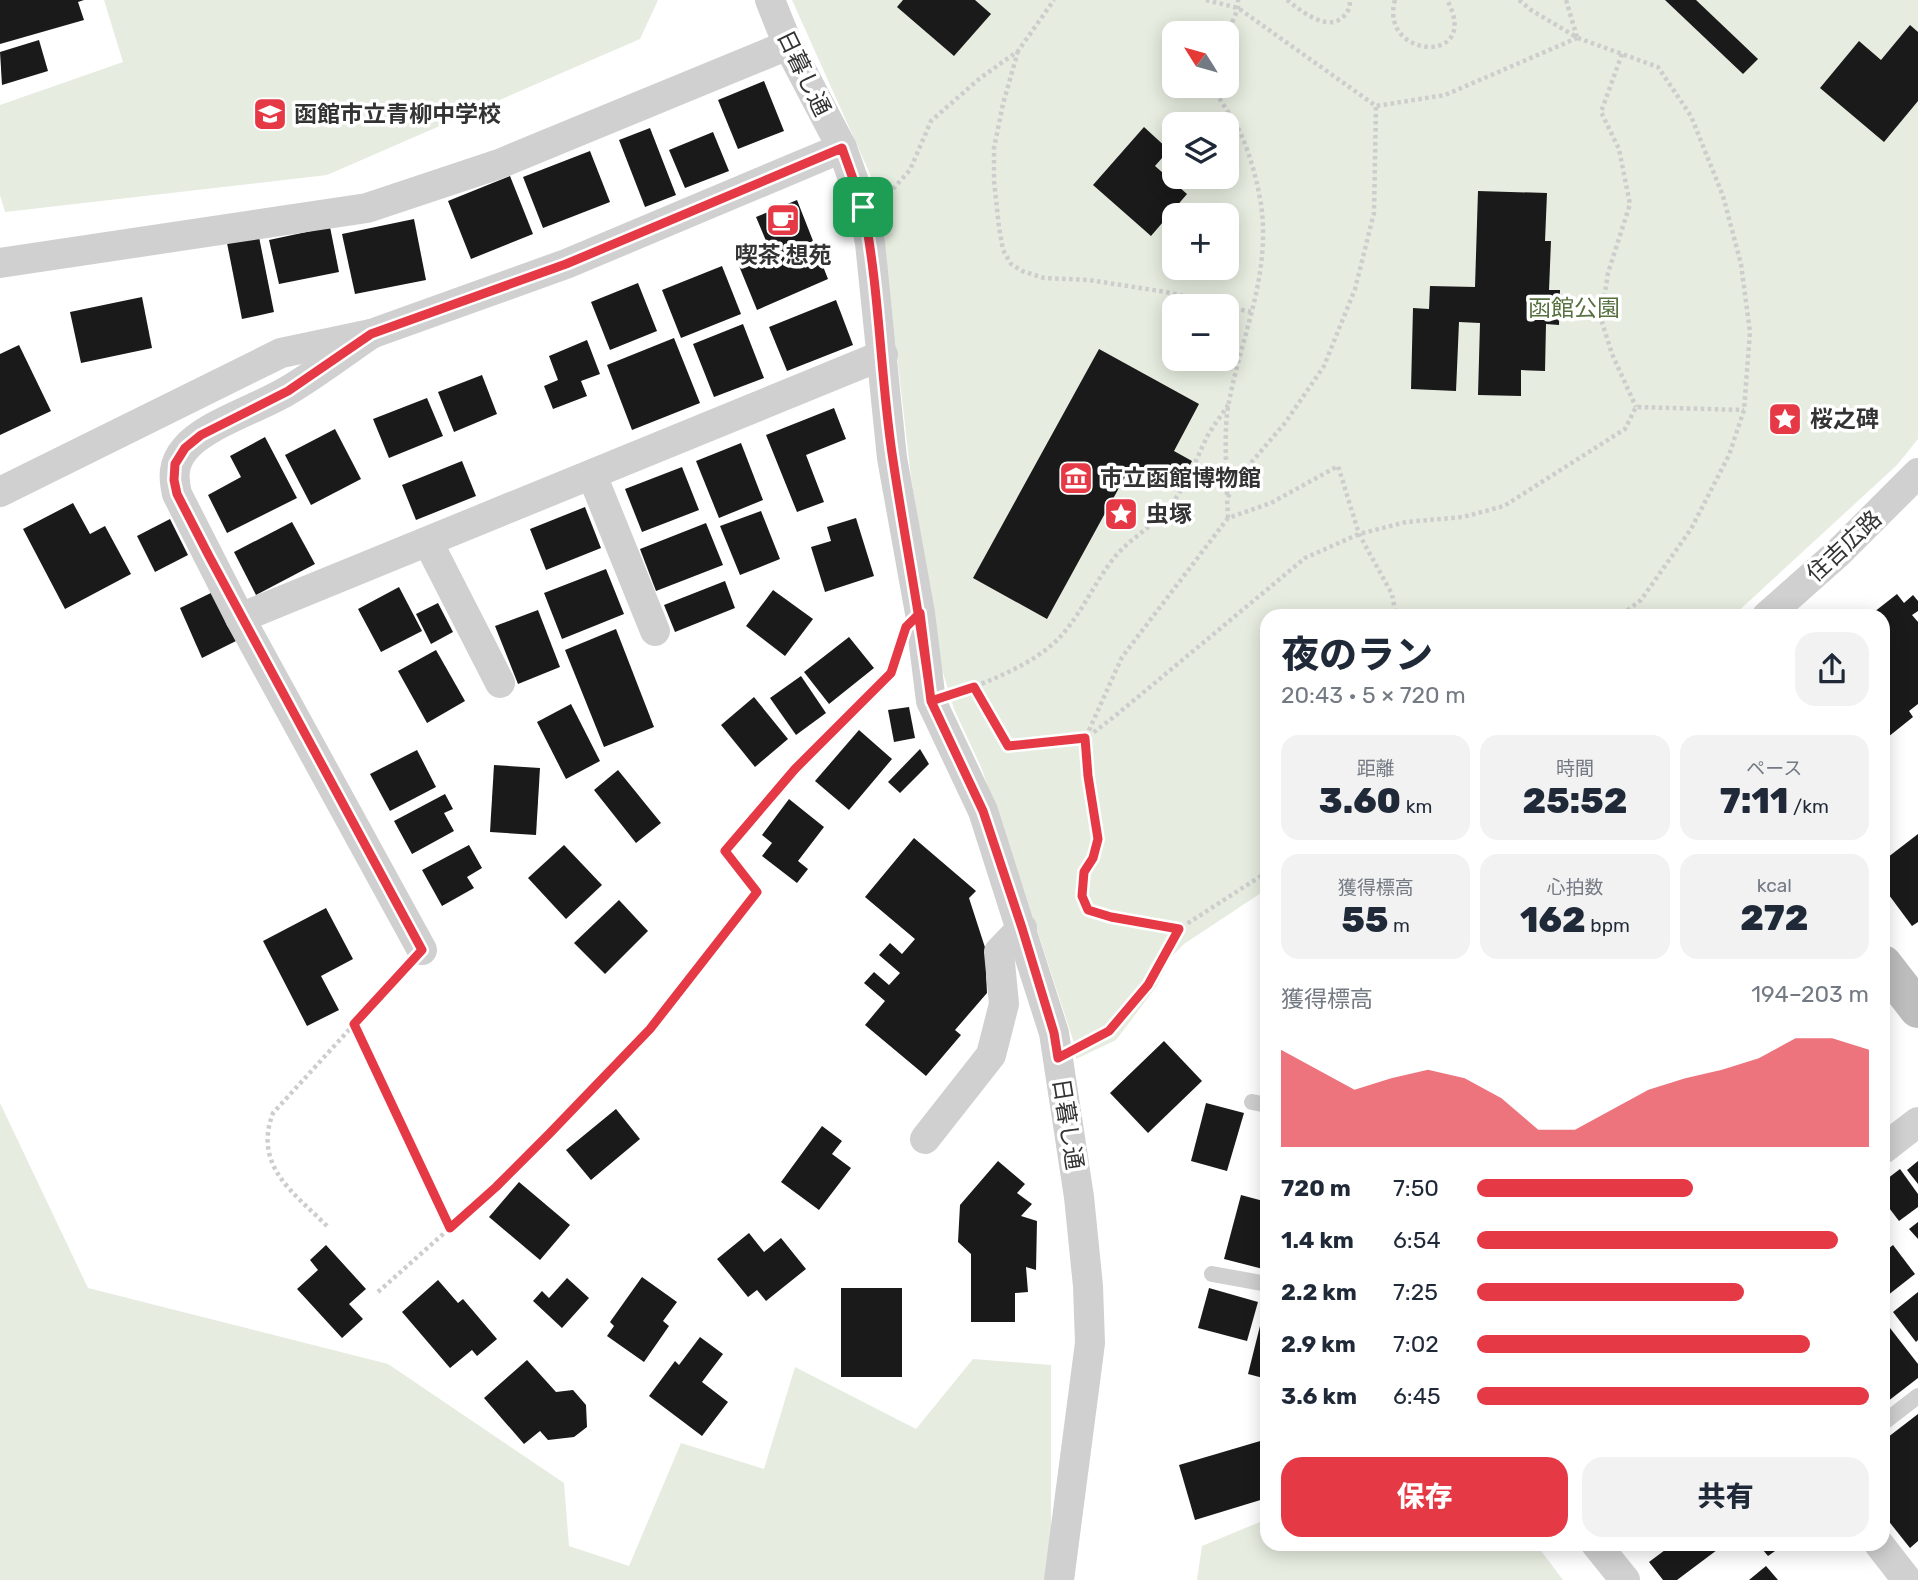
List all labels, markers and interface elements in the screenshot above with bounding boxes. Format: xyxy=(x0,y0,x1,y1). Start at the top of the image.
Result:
north arrow xyxy=(1162,21,1239,98)
map controls xyxy=(1162,21,1239,371)
street label: 日暮し通 xyxy=(771,26,837,120)
school or university icon: 函館市立青柳中学校 xyxy=(251,95,289,133)
place label: 函館市立青柳中学校 xyxy=(294,100,501,128)
button: layers xyxy=(1162,112,1239,189)
pin xyxy=(833,177,893,237)
icon: arrive xyxy=(844,188,882,226)
cafe icon: 喫茶 想苑 xyxy=(764,201,802,239)
button: + xyxy=(1162,203,1239,280)
place label: 喫茶 想苑 xyxy=(735,241,831,269)
button: − xyxy=(1162,294,1239,371)
park label: 函館公園 xyxy=(1528,294,1620,322)
place icon: 桜之碑 xyxy=(1766,400,1804,438)
place label: 桜之碑 xyxy=(1810,405,1879,433)
museum icon: 市立函館博物館 xyxy=(1057,459,1095,497)
place label: 市立函館博物館 xyxy=(1100,464,1261,492)
place icon: 虫塚 xyxy=(1102,495,1140,533)
place label: 虫塚 xyxy=(1146,500,1192,528)
street label: 住吉広路 xyxy=(1801,504,1887,588)
text: 夜のラン xyxy=(1281,632,1433,678)
button: share xyxy=(1795,632,1869,706)
text: 20:43 · 5 × 720 m xyxy=(1281,681,1466,709)
text: 距離 xyxy=(1357,757,1395,780)
text: 時間 xyxy=(1556,757,1594,780)
text: ペース xyxy=(1746,757,1802,780)
text: 3.60 xyxy=(1319,780,1401,822)
text: 25:52 xyxy=(1523,780,1627,822)
text: 7:11 xyxy=(1720,780,1788,822)
text: km xyxy=(1401,795,1432,818)
text: /km xyxy=(1788,795,1829,818)
text: kcal xyxy=(1757,874,1792,897)
text: 獲得標高 xyxy=(1338,876,1414,899)
text: 心拍数 xyxy=(1546,876,1604,899)
text: 272 xyxy=(1740,897,1809,939)
text: 55 xyxy=(1342,899,1388,941)
text: 162 xyxy=(1520,899,1586,941)
text: m xyxy=(1388,914,1410,937)
text: bpm xyxy=(1586,914,1630,937)
text: 194–203 m xyxy=(1751,980,1869,1008)
text: 獲得標高 xyxy=(1281,985,1373,1013)
street label: 日暮し通 xyxy=(1047,1076,1089,1172)
text: 720 m xyxy=(1281,1174,1351,1202)
text: 7:50 xyxy=(1393,1174,1439,1202)
text: 1.4 km xyxy=(1281,1226,1354,1254)
text: 6:54 xyxy=(1393,1226,1441,1254)
text: 2.2 km xyxy=(1281,1278,1357,1306)
text: 7:25 xyxy=(1393,1278,1438,1306)
text: 2.9 km xyxy=(1281,1330,1356,1358)
text: 7:02 xyxy=(1393,1330,1439,1358)
text: 3.6 km xyxy=(1281,1382,1357,1410)
text: 6:45 xyxy=(1393,1382,1441,1410)
button: 保存 xyxy=(1281,1457,1568,1537)
button: 共有 xyxy=(1582,1457,1869,1537)

